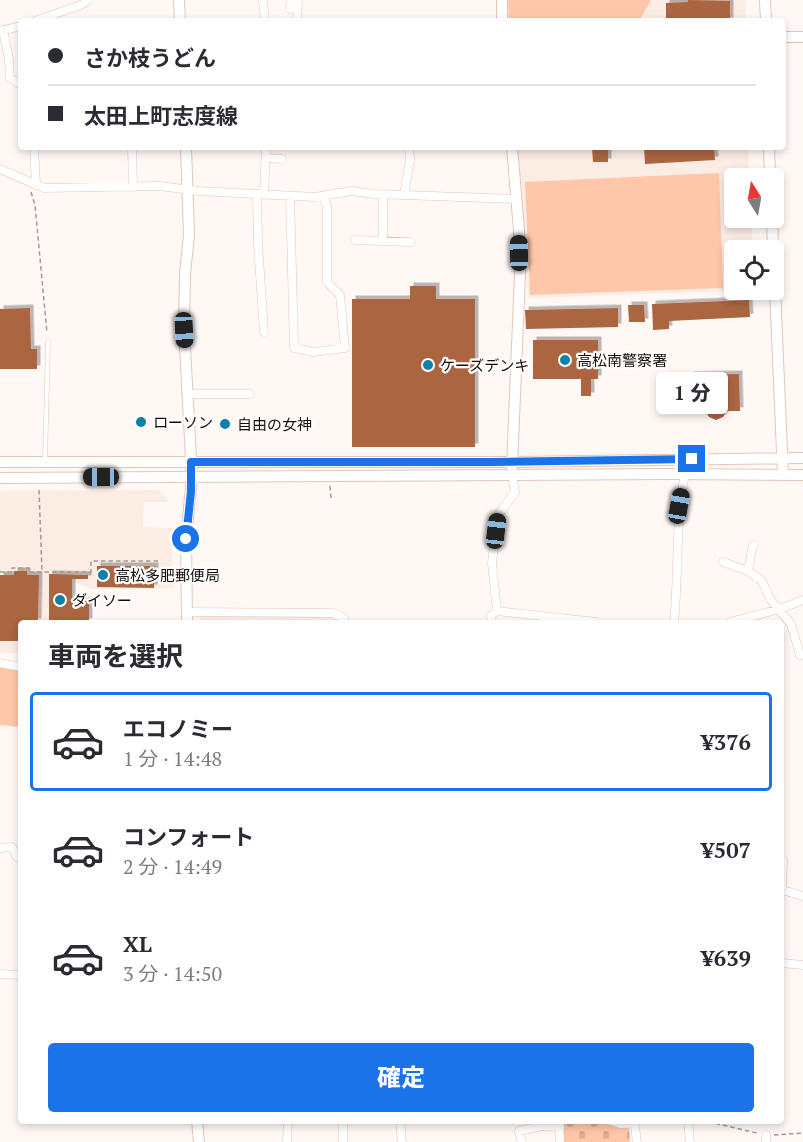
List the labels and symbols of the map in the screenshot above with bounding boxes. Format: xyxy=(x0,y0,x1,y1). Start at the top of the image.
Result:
north arrow xyxy=(724,168,784,228)
car xyxy=(510,235,528,271)
car xyxy=(174,312,194,348)
place label: 高松南警察署 xyxy=(577,350,667,370)
marker: 高松南警察署 xyxy=(558,353,572,367)
place label: ケーズデンキ xyxy=(440,355,529,375)
marker: ケーズデンキ xyxy=(421,358,435,372)
callout: 1 分 xyxy=(656,372,728,414)
place label: ローソン xyxy=(153,412,213,432)
place label: 自由の女神 xyxy=(237,414,312,434)
marker: ローソン xyxy=(134,415,148,429)
marker: 自由の女神 xyxy=(218,417,232,431)
route end xyxy=(678,445,705,472)
car xyxy=(83,468,119,486)
car xyxy=(667,487,691,525)
car xyxy=(485,512,507,550)
route start xyxy=(172,525,199,552)
place label: 高松多肥郵便局 xyxy=(115,565,220,585)
marker: 高松多肥郵便局 xyxy=(96,568,110,582)
place label: ダイソー xyxy=(72,590,132,610)
marker: ダイソー xyxy=(53,593,67,607)

